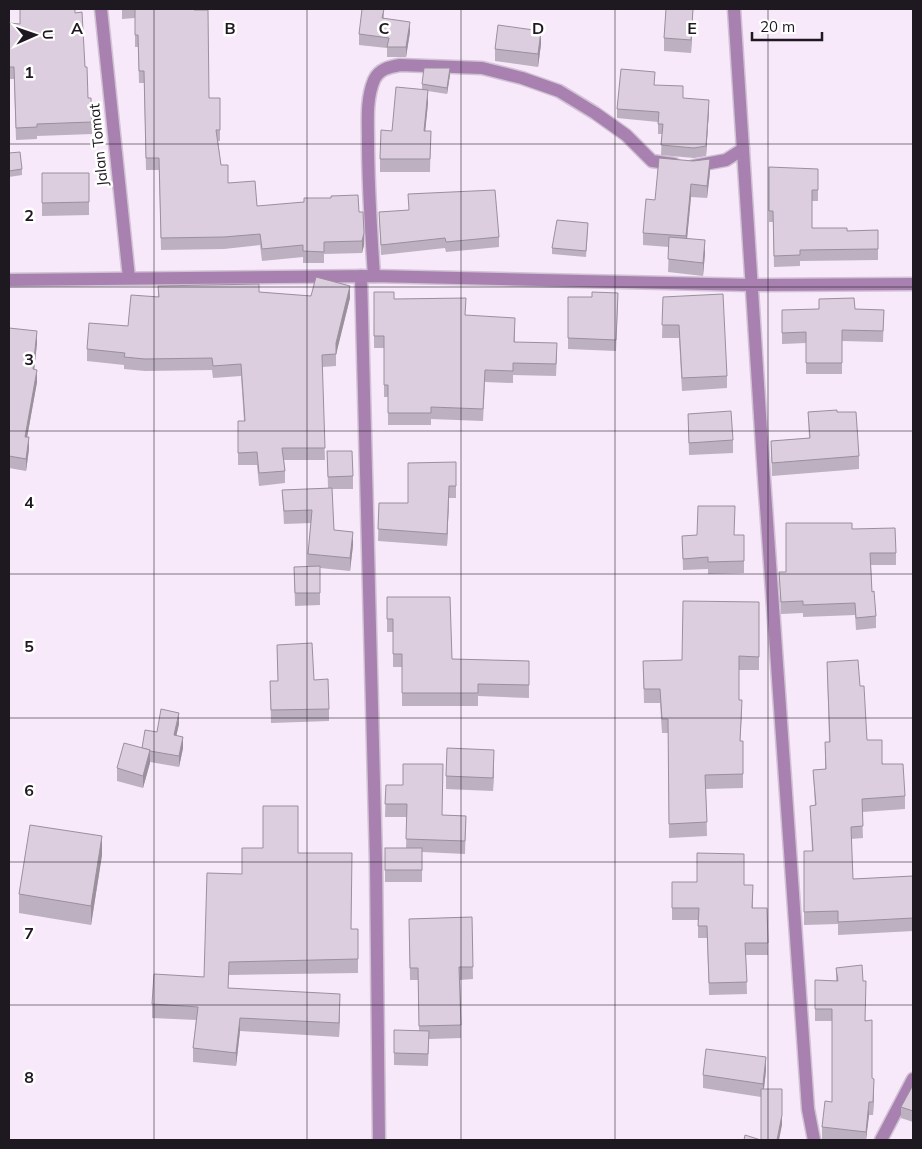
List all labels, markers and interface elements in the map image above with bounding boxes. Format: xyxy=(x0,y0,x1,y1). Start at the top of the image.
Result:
north arrow xyxy=(10,10,60,60)
scale bar xyxy=(752,10,822,42)
text: 20 m xyxy=(760,17,795,36)
text: A xyxy=(71,18,83,38)
text: B xyxy=(224,18,236,38)
text: C xyxy=(379,18,390,38)
text: D xyxy=(532,18,544,38)
text: E xyxy=(687,18,697,38)
text: U xyxy=(39,29,57,40)
text: 1 xyxy=(24,62,34,82)
street label: Jalan Tomat xyxy=(84,103,112,187)
text: 2 xyxy=(24,205,34,225)
text: 3 xyxy=(24,349,34,369)
text: 4 xyxy=(24,492,34,512)
text: 5 xyxy=(24,636,34,656)
text: 6 xyxy=(24,780,34,800)
text: 7 xyxy=(24,923,34,943)
text: 8 xyxy=(24,1067,34,1087)

